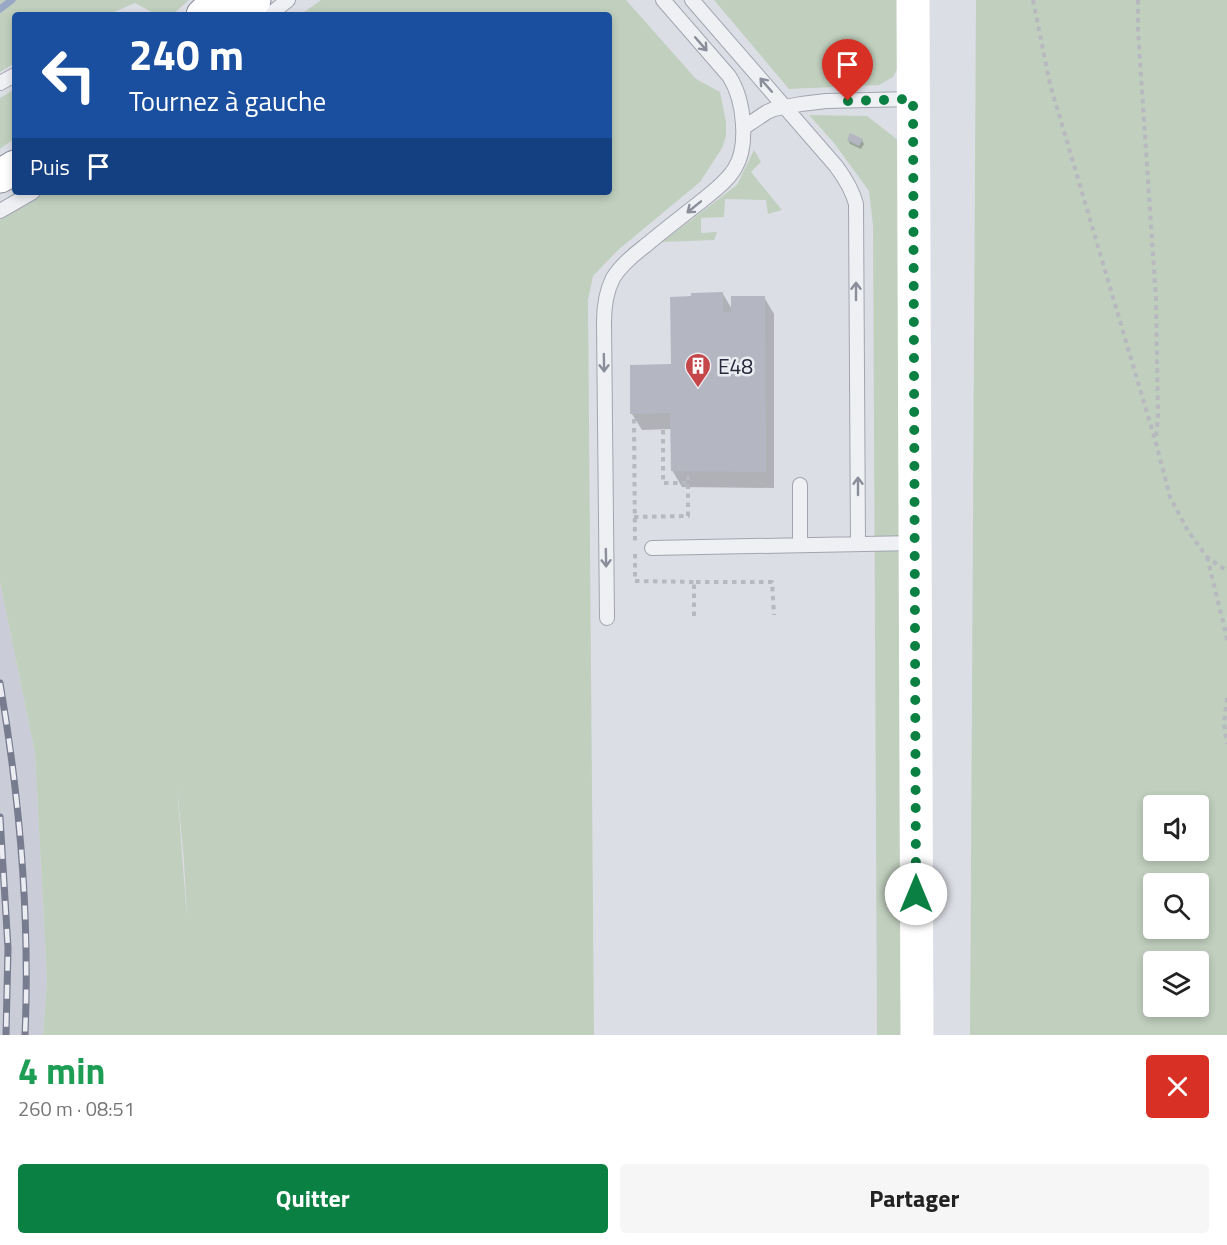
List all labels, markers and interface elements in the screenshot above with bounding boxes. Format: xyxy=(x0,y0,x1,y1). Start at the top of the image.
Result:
text: 240 m xyxy=(129,22,244,86)
icon: left xyxy=(30,36,108,114)
one-way arrow xyxy=(694,36,708,51)
pin xyxy=(822,39,873,101)
icon: arrive xyxy=(831,48,864,81)
one-way arrow xyxy=(759,78,773,93)
text: Tournez à gauche xyxy=(129,80,326,121)
text: Puis xyxy=(30,150,70,184)
icon: arrive xyxy=(82,150,115,183)
one-way arrow xyxy=(686,200,702,213)
one-way arrow xyxy=(850,281,862,301)
place label: E48 xyxy=(718,350,753,382)
building icon: E48 xyxy=(683,351,713,389)
one-way arrow xyxy=(598,353,610,373)
one-way arrow xyxy=(852,476,864,496)
one-way arrow xyxy=(601,548,612,568)
map controls xyxy=(1143,795,1209,1017)
button: sound xyxy=(1143,795,1209,861)
position arrow xyxy=(884,862,948,926)
button: search xyxy=(1143,873,1209,939)
button: layers xyxy=(1143,951,1209,1017)
text: 4 min xyxy=(18,1043,105,1098)
button: close xyxy=(1146,1055,1209,1118)
text: 260 m · 08:51 xyxy=(18,1093,135,1124)
button: Quitter xyxy=(18,1164,608,1233)
button: Partager xyxy=(620,1164,1209,1233)

